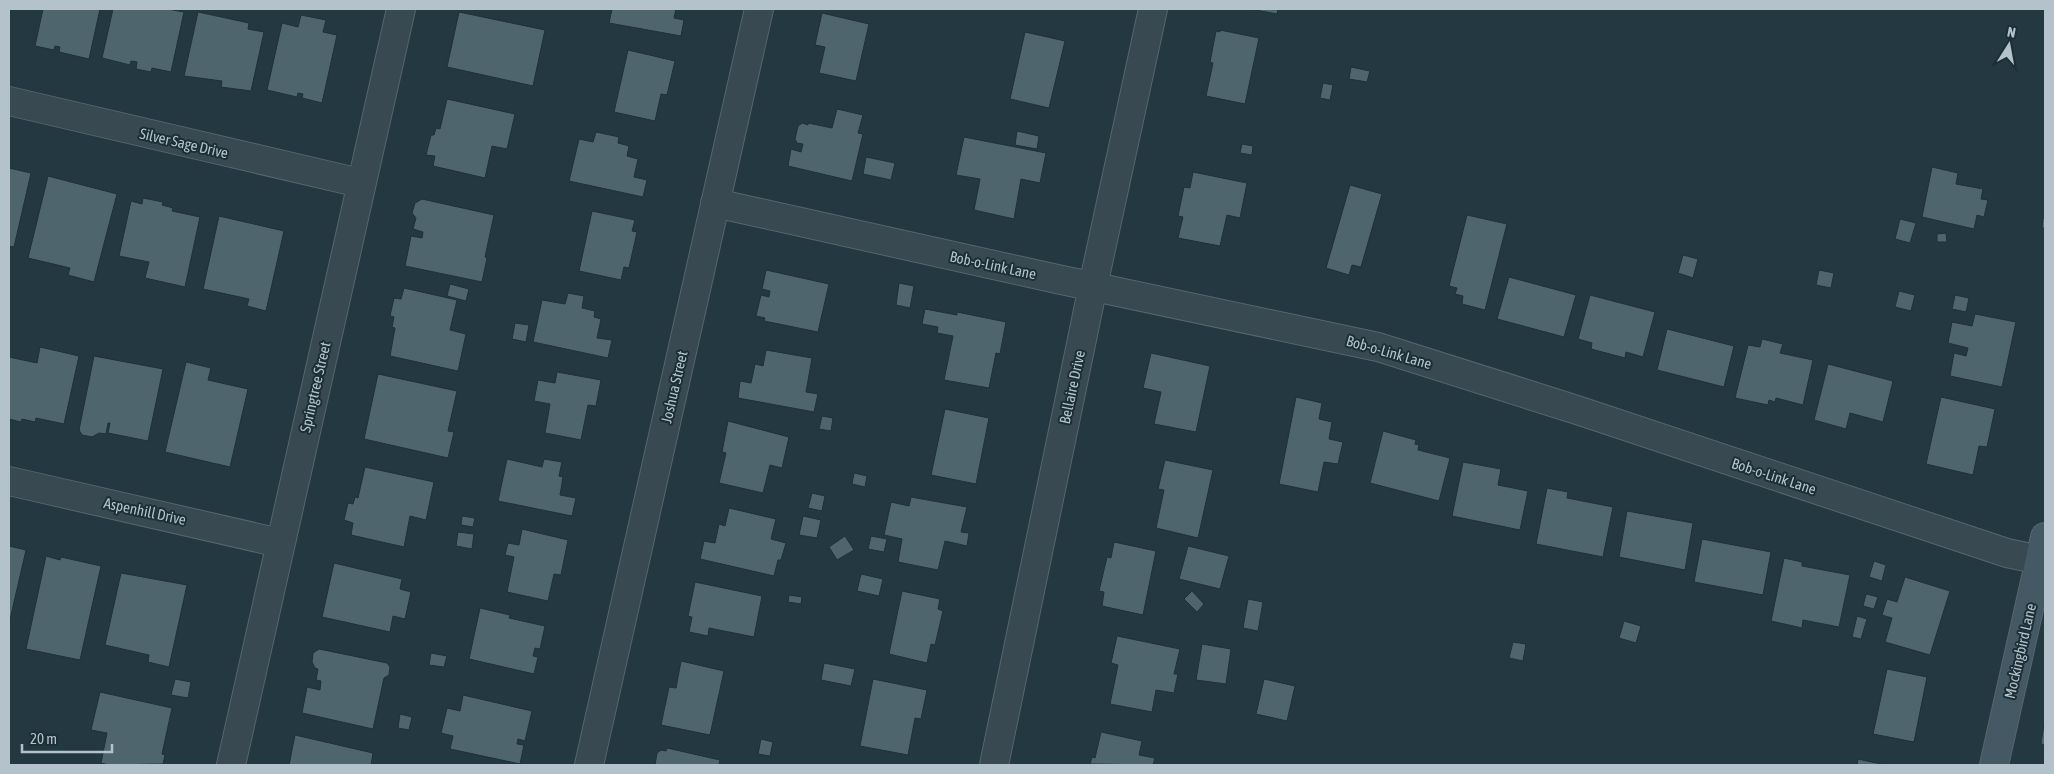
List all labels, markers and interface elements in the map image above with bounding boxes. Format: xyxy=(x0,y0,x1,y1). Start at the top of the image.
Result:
north arrow xyxy=(1984,20,2034,70)
text: N xyxy=(2006,24,2017,41)
street label: Silver Sage Drive xyxy=(138,125,230,161)
street label: Bob-o-Link Lane xyxy=(948,248,1038,282)
street label: Bob-o-Link Lane xyxy=(1344,332,1434,372)
street label: Springtree Street xyxy=(296,340,334,434)
street label: Joshua Street xyxy=(657,349,691,425)
street label: Bellaire Drive xyxy=(1056,349,1088,425)
street label: Bob-o-Link Lane xyxy=(1730,454,1819,498)
street label: Aspenhill Drive xyxy=(102,494,188,528)
street label: Mockingbird Lane xyxy=(2001,602,2039,700)
scale bar xyxy=(22,722,112,754)
text: 20 m xyxy=(30,730,57,747)

